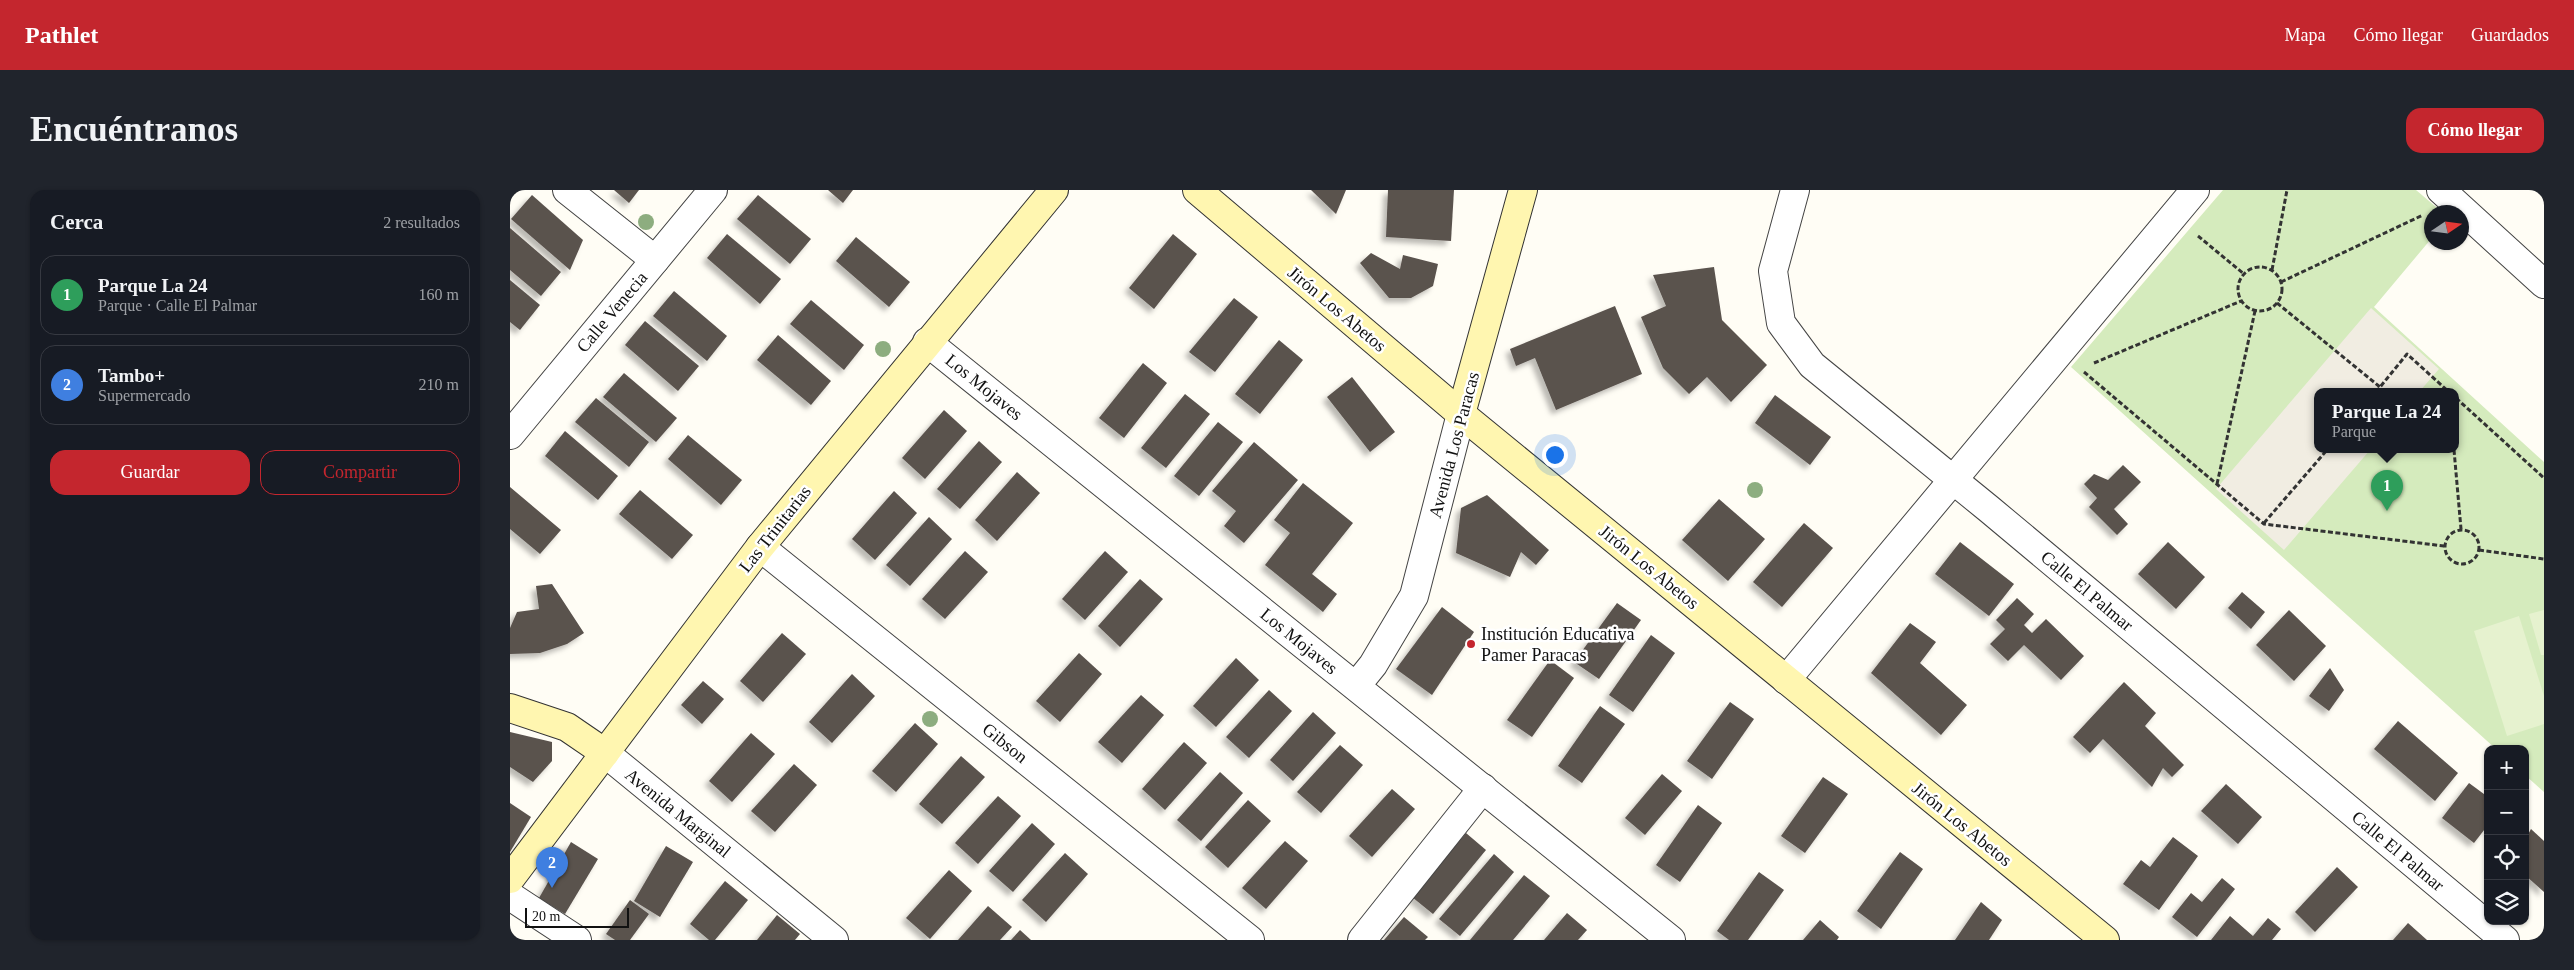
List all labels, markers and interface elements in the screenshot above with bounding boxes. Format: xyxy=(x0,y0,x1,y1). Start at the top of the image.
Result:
text: Pathlet xyxy=(25,22,98,48)
text: Mapa xyxy=(2285,25,2326,45)
text: Cómo llegar xyxy=(2354,25,2443,45)
text: Guardados xyxy=(2471,25,2549,45)
button: Cómo llegar xyxy=(2406,108,2544,153)
text: Encuéntranos xyxy=(30,110,238,149)
north arrow xyxy=(2424,205,2469,250)
text: Cerca xyxy=(50,210,103,234)
text: 2 resultados xyxy=(383,214,460,231)
street label: Jirón Los Abetos xyxy=(1284,262,1390,356)
street label: Calle Venecia xyxy=(572,268,652,356)
text: Parque La 24 xyxy=(98,275,207,296)
text: 1 xyxy=(63,286,71,303)
text: 160 m xyxy=(419,286,459,303)
text: Parque · Calle El Palmar xyxy=(98,297,257,314)
street label: Los Mojaves xyxy=(941,350,1027,424)
text: Tambo+ xyxy=(98,365,165,386)
street label: Avenida Los Paracas xyxy=(1425,370,1483,520)
text: 2 xyxy=(63,376,71,393)
text: 210 m xyxy=(419,376,459,393)
text: Supermercado xyxy=(98,387,190,404)
popup xyxy=(2314,388,2459,453)
text: Parque La 24 xyxy=(2332,401,2441,422)
text: Parque xyxy=(2332,423,2376,440)
your location xyxy=(1542,442,1568,468)
button: Guardar xyxy=(50,450,250,495)
button: Compartir xyxy=(260,450,460,495)
pin: 1 xyxy=(2371,470,2403,511)
street label: Las Trinitarias xyxy=(735,482,815,576)
street label: Jirón Los Abetos xyxy=(1595,521,1703,613)
street label: Calle El Palmar xyxy=(2037,547,2137,635)
street label: Los Mojaves xyxy=(1256,604,1342,678)
place label: Institución Educativa Pamer Paracas xyxy=(1481,624,1634,665)
marker: Institución Educativa Pamer Paracas xyxy=(1465,638,1477,650)
street label: Gibson xyxy=(978,719,1032,767)
map controls xyxy=(2484,745,2529,925)
button: + xyxy=(2484,745,2529,790)
street label: Avenida Marginal xyxy=(621,764,735,862)
street label: Jirón Los Abetos xyxy=(1908,778,2016,870)
button: − xyxy=(2484,790,2529,835)
street label: Calle El Palmar xyxy=(2348,807,2448,895)
button: locate xyxy=(2484,835,2529,880)
pin: 2 xyxy=(536,847,568,888)
button: layers xyxy=(2484,880,2529,925)
scale bar xyxy=(525,905,629,928)
text: 20 m xyxy=(532,909,560,924)

